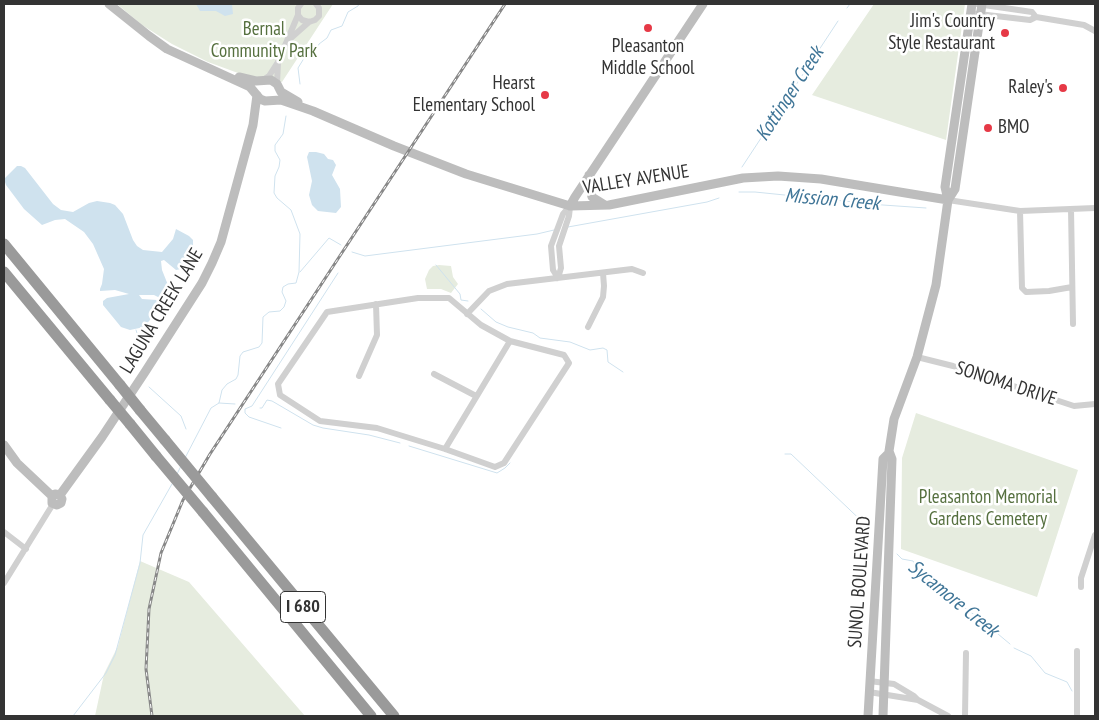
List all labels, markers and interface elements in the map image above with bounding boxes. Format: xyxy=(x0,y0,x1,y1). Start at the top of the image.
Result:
place label: Jim's Country Style Restaurant xyxy=(888,11,995,55)
park label: Bernal Community Park xyxy=(211,19,317,63)
marker: Pleasanton Middle School xyxy=(642,22,654,34)
marker: Jim's Country Style Restaurant xyxy=(999,27,1011,39)
place label: Pleasanton Middle School xyxy=(601,36,695,80)
water label: Kottinger Creek xyxy=(751,43,829,145)
place label: Hearst Elementary School xyxy=(413,73,535,117)
place label: Raley's xyxy=(1008,77,1053,99)
marker: Raley's xyxy=(1057,82,1069,94)
marker: Hearst Elementary School xyxy=(539,89,551,101)
place label: BMO xyxy=(998,117,1029,139)
marker: BMO xyxy=(982,122,994,134)
street label: VALLEY AVENUE xyxy=(581,160,691,200)
water label: Mission Creek xyxy=(784,184,880,216)
street label: LAGUNA CREEK LANE xyxy=(116,244,208,378)
street label: SONOMA DRIVE xyxy=(953,357,1059,411)
park label: Pleasanton Memorial Gardens Cemetery xyxy=(919,487,1057,531)
street label: SUNOL BOULEVARD xyxy=(844,515,876,649)
water label: Sycamore Creek xyxy=(903,555,1003,643)
road number: I 680 xyxy=(280,592,326,622)

